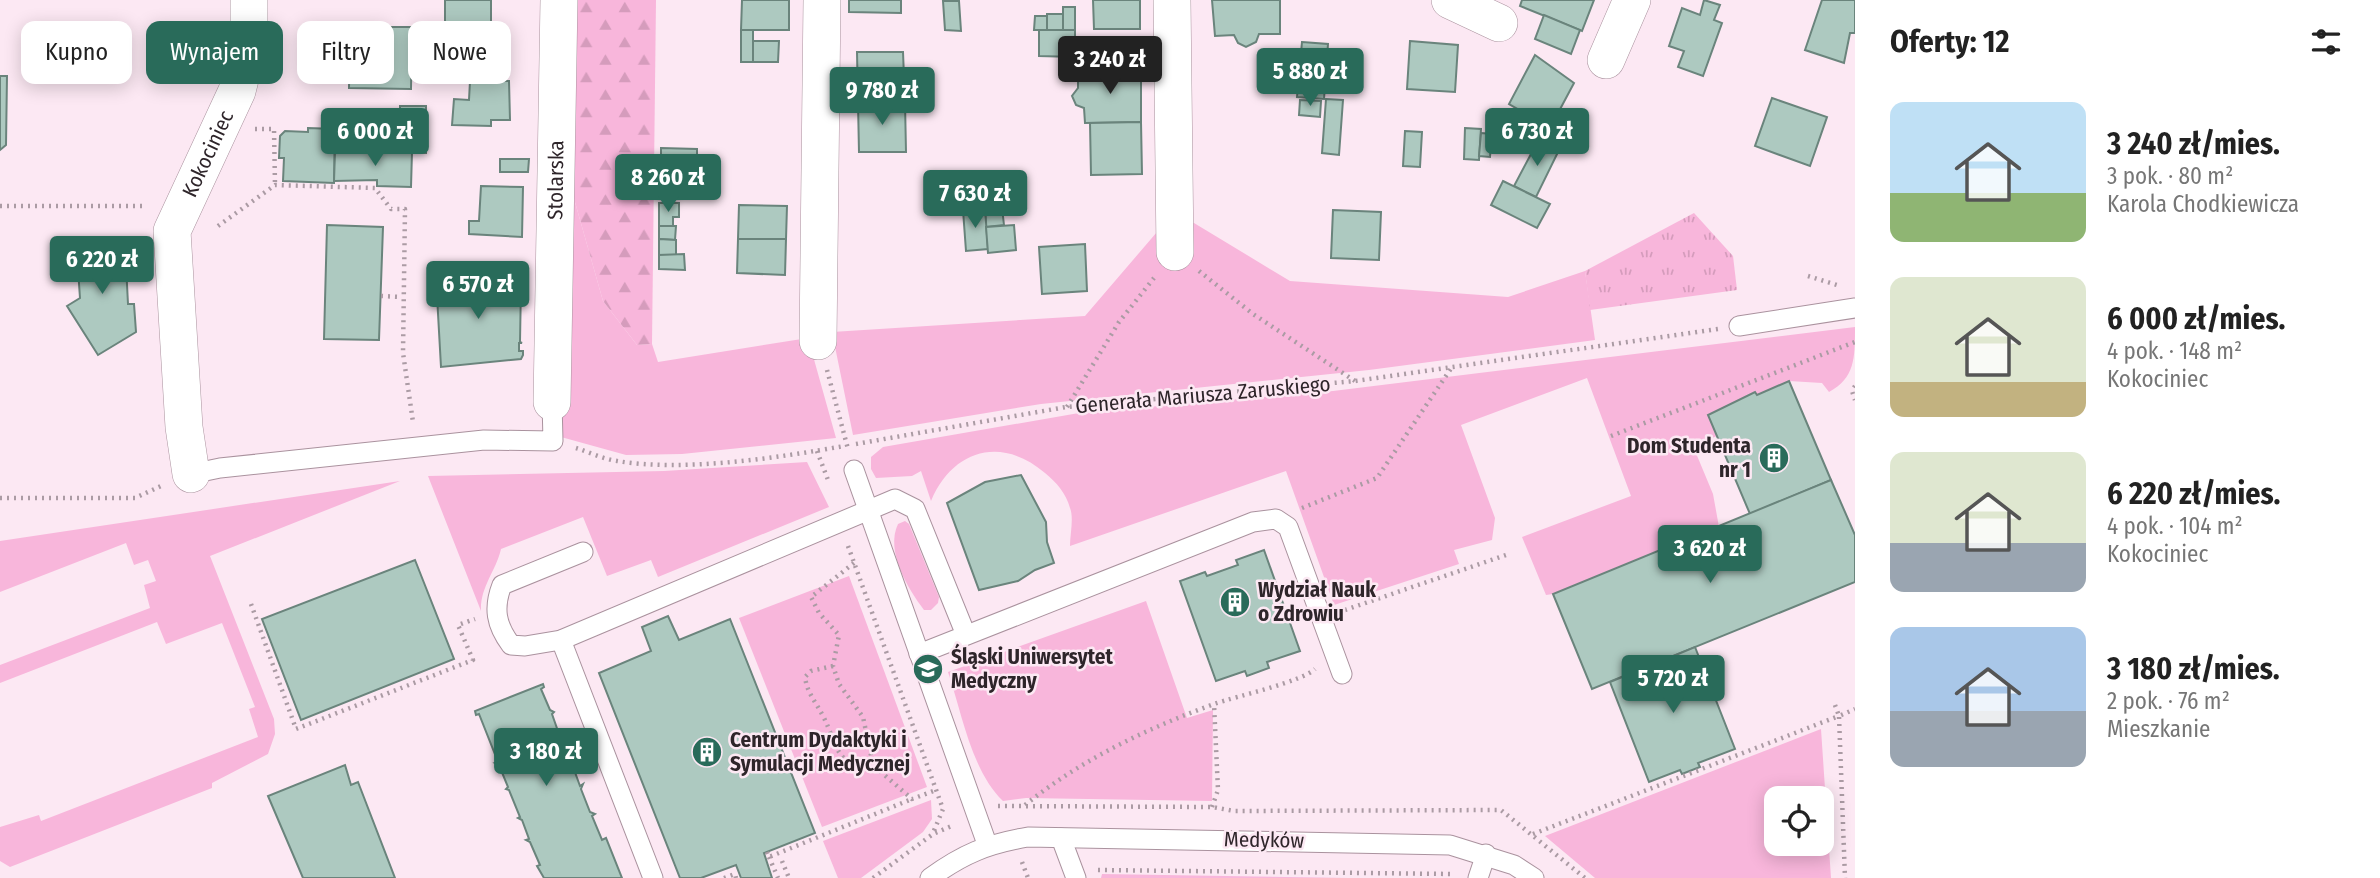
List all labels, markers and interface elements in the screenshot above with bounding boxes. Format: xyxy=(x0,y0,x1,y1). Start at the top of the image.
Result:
chip: Kupno xyxy=(21,21,132,84)
chip: Wynajem xyxy=(146,21,283,84)
chip: Filtry xyxy=(297,21,394,84)
chip: Nowe xyxy=(408,21,511,84)
icon: filters xyxy=(2307,23,2345,61)
text: Oferty: 12 xyxy=(1890,24,2009,60)
pin: 3 240 zł xyxy=(1038,36,1182,96)
text: 3 240 zł xyxy=(1074,45,1146,73)
pin: 5 880 zł xyxy=(1238,48,1382,108)
text: 5 880 zł xyxy=(1273,57,1347,85)
pin: 9 780 zł xyxy=(810,68,954,127)
text: 9 780 zł xyxy=(846,76,918,104)
street label: Kokociniec xyxy=(177,106,239,201)
pin: 6 000 zł xyxy=(303,108,447,168)
pin: 6 730 zł xyxy=(1465,108,1609,168)
text: 6 000 zł xyxy=(337,117,413,145)
text: 6 730 zł xyxy=(1501,117,1573,145)
text: 3 240 zł/mies. xyxy=(2107,126,2280,162)
icon: home xyxy=(1946,130,2030,214)
street label: Stolarska xyxy=(542,140,570,220)
pin: 8 260 zł xyxy=(596,154,740,214)
text: 3 pok. · 80 m² xyxy=(2107,162,2233,190)
text: 8 260 zł xyxy=(631,163,705,191)
pin: 7 630 zł xyxy=(903,170,1047,230)
text: 7 630 zł xyxy=(939,179,1011,207)
text: Karola Chodkiewicza xyxy=(2107,190,2299,218)
pin: 6 220 zł xyxy=(30,236,174,296)
text: 6 220 zł xyxy=(66,245,138,273)
pin: 6 570 zł xyxy=(406,262,550,321)
text: 6 570 zł xyxy=(442,270,514,298)
text: 6 000 zł/mies. xyxy=(2107,301,2285,337)
icon: home xyxy=(1946,305,2030,389)
text: 4 pok. · 148 m² xyxy=(2107,337,2242,365)
text: Kokociniec xyxy=(2107,365,2208,393)
street label: Generała Mariusza Zaruskiego xyxy=(1074,371,1332,419)
place label: Dom Studenta nr 1 xyxy=(1627,433,1751,483)
building icon: Dom Studenta nr 1 xyxy=(1757,441,1791,475)
text: 6 220 zł/mies. xyxy=(2107,476,2280,512)
icon: home xyxy=(1946,480,2030,564)
text: 4 pok. · 104 m² xyxy=(2107,512,2243,540)
pin: 3 620 zł xyxy=(1638,526,1782,585)
text: 3 620 zł xyxy=(1674,534,1746,562)
text: Kokociniec xyxy=(2107,540,2208,568)
place label: Wydział Nauk o Zdrowiu xyxy=(1258,577,1376,627)
building icon: Wydział Nauk o Zdrowiu xyxy=(1218,585,1252,619)
place label: Śląski Uniwersytet Medyczny xyxy=(951,643,1113,694)
text: 3 180 zł/mies. xyxy=(2107,651,2280,687)
school or university icon: Śląski Uniwersytet Medyczny xyxy=(911,652,945,686)
icon: home xyxy=(1946,655,2030,739)
pin: 5 720 zł xyxy=(1601,656,1745,715)
text: 5 720 zł xyxy=(1638,664,1708,692)
text: 2 pok. · 76 m² xyxy=(2107,687,2230,715)
text: Mieszkanie xyxy=(2107,715,2210,743)
place label: Centrum Dydaktyki i Symulacji Medycznej xyxy=(730,727,910,777)
pin: 3 180 zł xyxy=(474,728,618,788)
building icon: Centrum Dydaktyki i Symulacji Medycznej xyxy=(690,735,724,769)
text: 3 180 zł xyxy=(510,737,582,765)
map controls xyxy=(1764,786,1834,856)
button: locate xyxy=(1764,786,1834,856)
street label: Medyków xyxy=(1224,826,1305,854)

